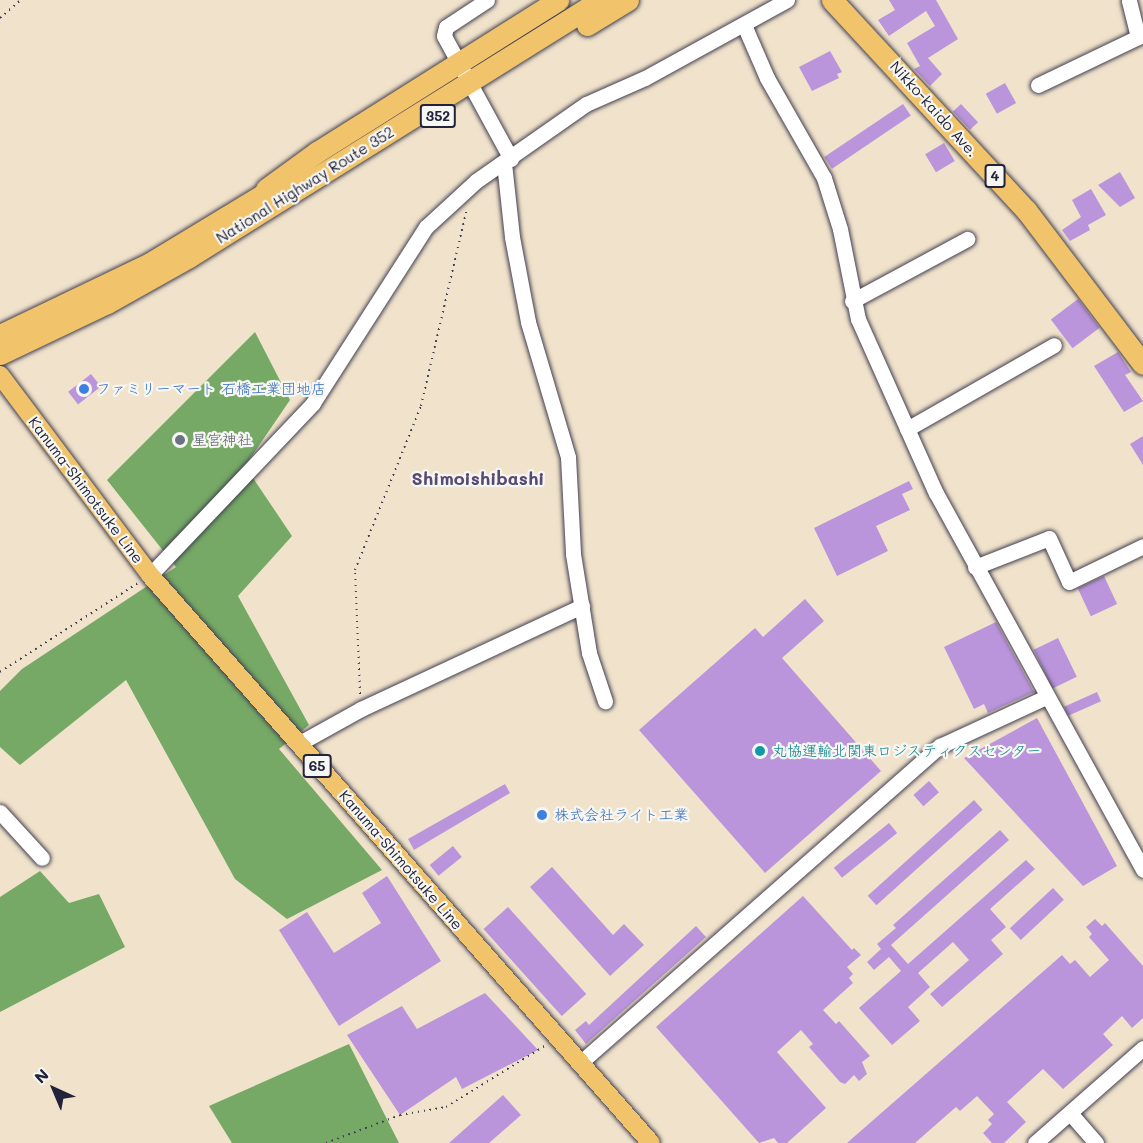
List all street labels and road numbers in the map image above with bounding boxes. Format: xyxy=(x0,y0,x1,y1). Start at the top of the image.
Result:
street label: Nikko-kaido Ave. xyxy=(886,57,982,161)
road number: 352 xyxy=(418,105,458,127)
street label: National Highway Route 352 xyxy=(213,123,397,247)
road number: 4 xyxy=(984,165,1006,187)
street label: Kanuma-Shimotsuke Line xyxy=(25,413,147,567)
road number: 65 xyxy=(302,755,332,777)
street label: Kanuma-Shimotsuke Line xyxy=(335,786,467,934)

